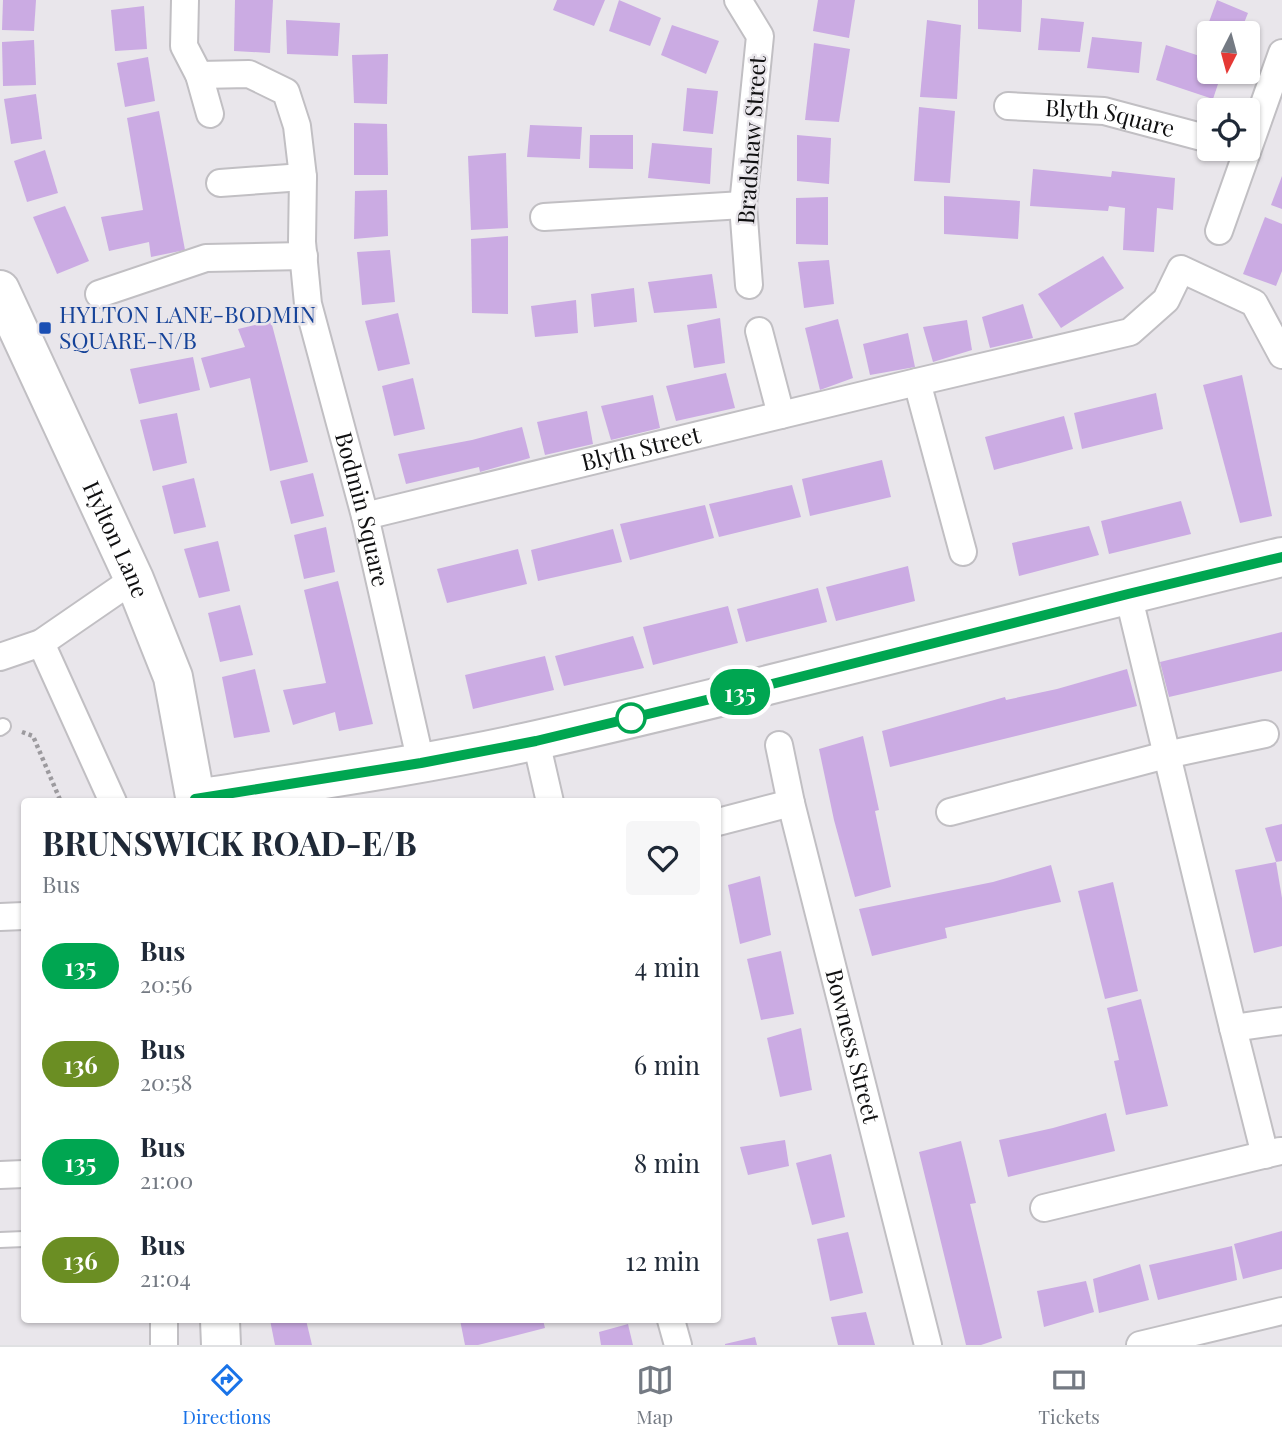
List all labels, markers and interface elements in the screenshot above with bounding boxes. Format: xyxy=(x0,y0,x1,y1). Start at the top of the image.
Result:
north arrow xyxy=(1197,21,1260,84)
map controls xyxy=(1197,21,1260,161)
street label: Bradshaw Street xyxy=(729,54,772,225)
street label: Blyth Square xyxy=(1045,91,1178,143)
button: locate xyxy=(1197,98,1260,161)
place label: HYLTON LANE-BODMIN SQUARE-N/B xyxy=(59,298,316,355)
marker: HYLTON LANE-BODMIN SQUARE-N/B xyxy=(37,320,53,336)
street label: Blyth Street xyxy=(578,418,704,477)
street label: Bodmin Square xyxy=(329,428,398,590)
street label: Hylton Lane xyxy=(77,475,157,602)
line badge: 135 xyxy=(700,669,780,715)
text: 135 xyxy=(724,676,756,708)
unlabelled marker xyxy=(616,703,646,733)
text: BRUNSWICK ROAD-E/B xyxy=(42,820,417,864)
button: heart xyxy=(626,821,700,895)
text: Bus xyxy=(42,868,80,899)
text: Bus xyxy=(140,933,185,968)
text: 4 min xyxy=(634,949,700,984)
text: 135 xyxy=(65,950,96,982)
street label: Bowness Street xyxy=(820,965,889,1127)
text: 20:56 xyxy=(140,968,192,999)
text: Bus xyxy=(140,1031,185,1066)
text: 6 min xyxy=(634,1047,700,1082)
text: 136 xyxy=(63,1048,98,1080)
text: 20:58 xyxy=(140,1066,192,1097)
text: Bus xyxy=(140,1129,185,1164)
text: 8 min xyxy=(634,1145,700,1180)
text: 135 xyxy=(65,1146,96,1178)
text: 21:00 xyxy=(140,1164,193,1195)
text: Bus xyxy=(140,1227,185,1262)
text: 12 min xyxy=(625,1243,700,1278)
text: 136 xyxy=(63,1244,98,1276)
text: 21:04 xyxy=(140,1262,191,1293)
tab: Directions xyxy=(182,1361,271,1429)
tab: Map xyxy=(636,1361,674,1429)
tab: Tickets xyxy=(1038,1361,1100,1429)

